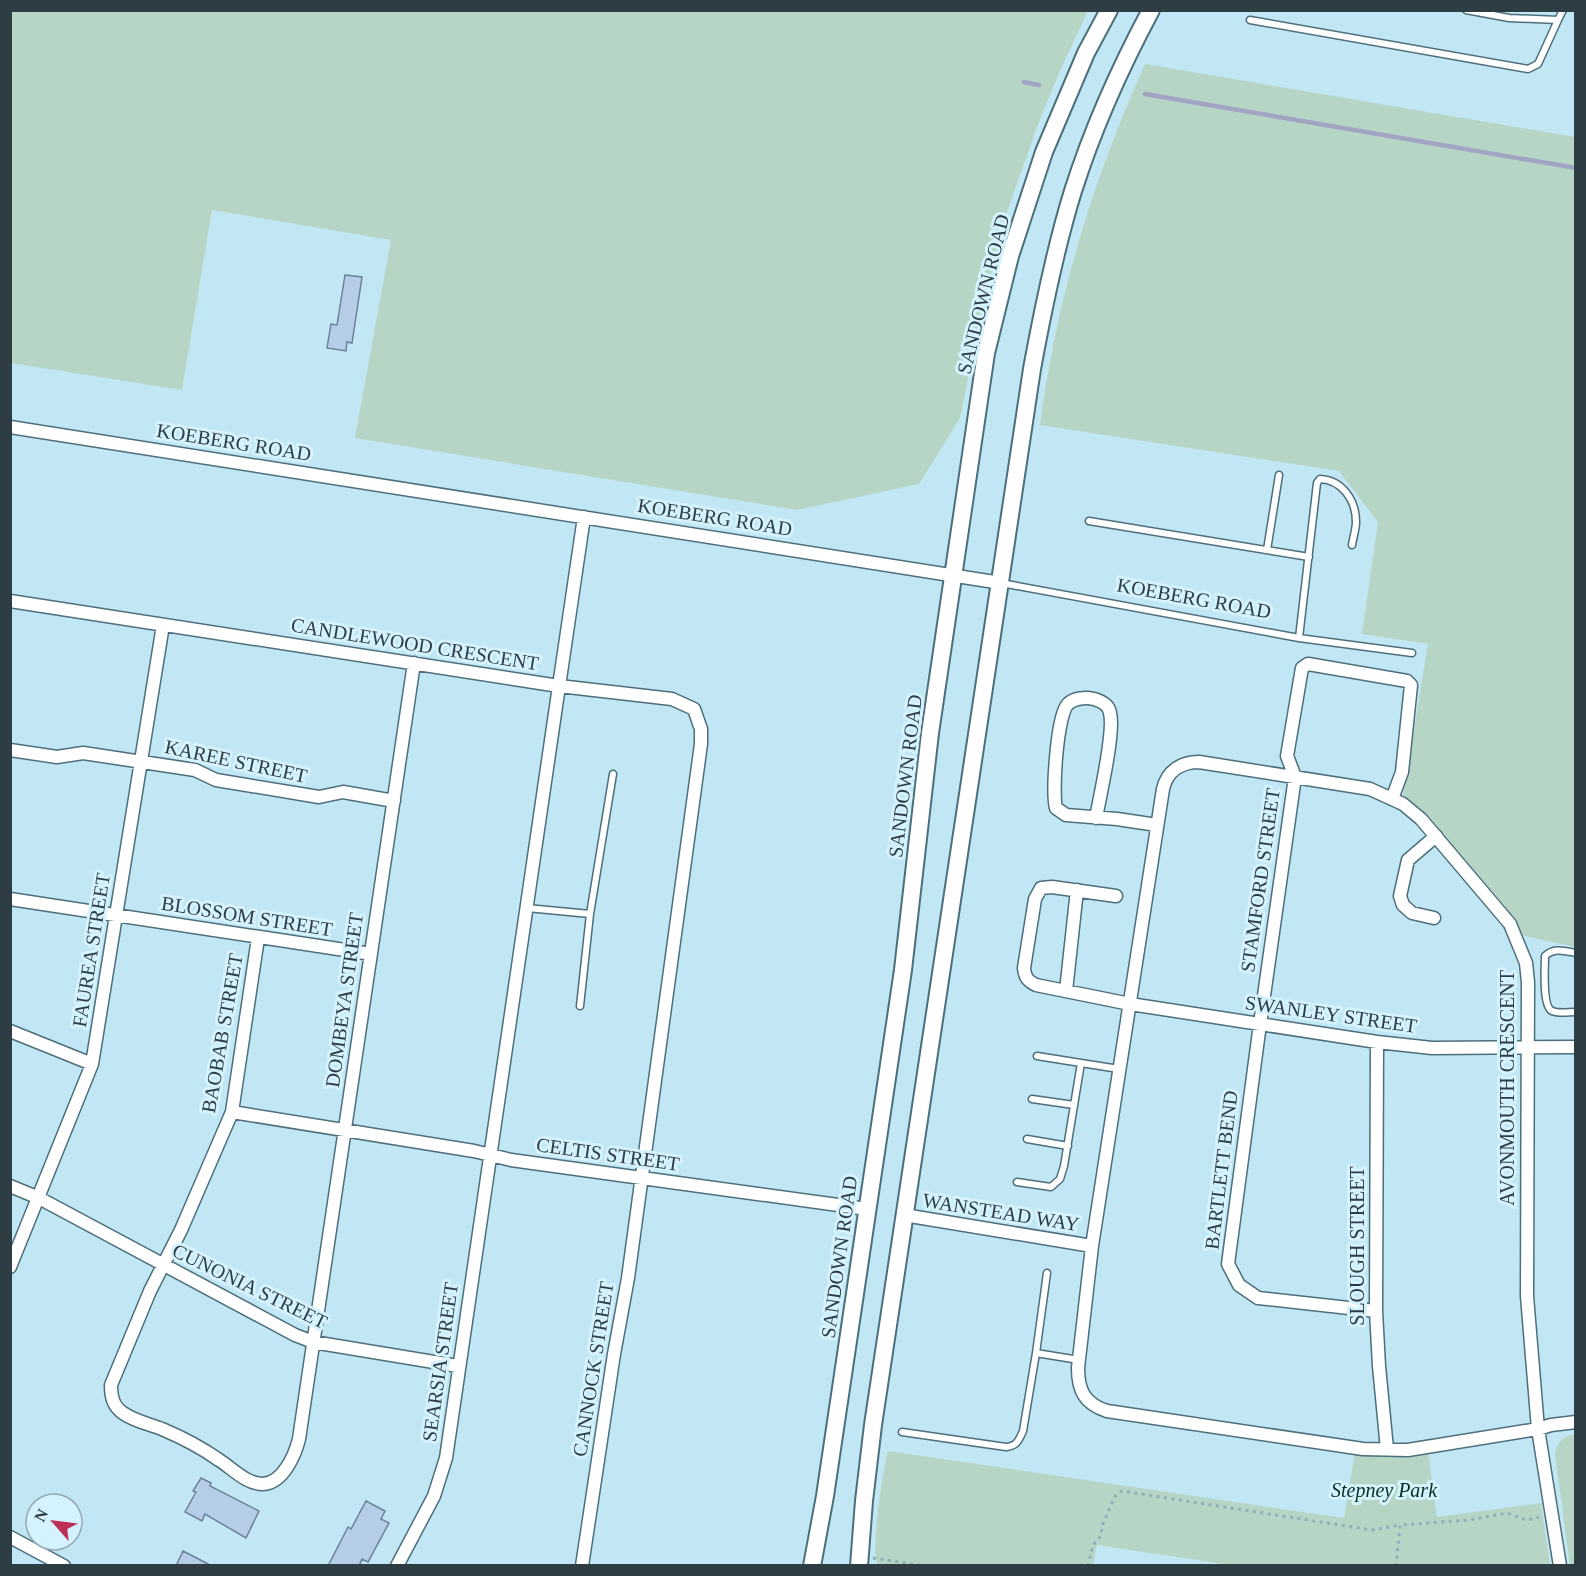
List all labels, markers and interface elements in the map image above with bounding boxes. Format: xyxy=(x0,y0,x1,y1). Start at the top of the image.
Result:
street label: SANDOWN ROAD xyxy=(953,212,1013,376)
street label: KOEBERG ROAD xyxy=(155,419,313,465)
street label: KOEBERG ROAD xyxy=(636,494,794,540)
street label: KOEBERG ROAD xyxy=(1115,574,1273,622)
street label: CANDLEWOOD CRESCENT xyxy=(290,614,540,674)
street label: SANDOWN ROAD xyxy=(884,693,926,859)
street label: KAREE STREET xyxy=(163,735,309,787)
street label: STAMFORD STREET xyxy=(1236,787,1284,973)
street label: FAUREA STREET xyxy=(68,871,114,1029)
street label: BLOSSOM STREET xyxy=(160,892,334,940)
street label: DOMBEYA STREET xyxy=(321,911,367,1089)
street label: BAOBAB STREET xyxy=(197,951,247,1115)
street label: AVONMOUTH CRESCENT xyxy=(1496,970,1518,1206)
street label: SWANLEY STREET xyxy=(1244,991,1418,1037)
street label: BARTLETT BEND xyxy=(1200,1089,1242,1251)
street label: CELTIS STREET xyxy=(535,1133,681,1175)
street label: SLOUGH STREET xyxy=(1346,1166,1368,1326)
street label: SANDOWN ROAD xyxy=(817,1174,861,1340)
street label: WANSTEAD WAY xyxy=(921,1189,1081,1235)
street label: CUNONIA STREET xyxy=(169,1239,331,1333)
street label: CANNOCK STREET xyxy=(568,1280,618,1458)
street label: SEARSIA STREET xyxy=(418,1281,462,1443)
park label: Stepney Park xyxy=(1331,1479,1438,1502)
north arrow xyxy=(24,1492,84,1552)
text: N xyxy=(31,1506,52,1524)

